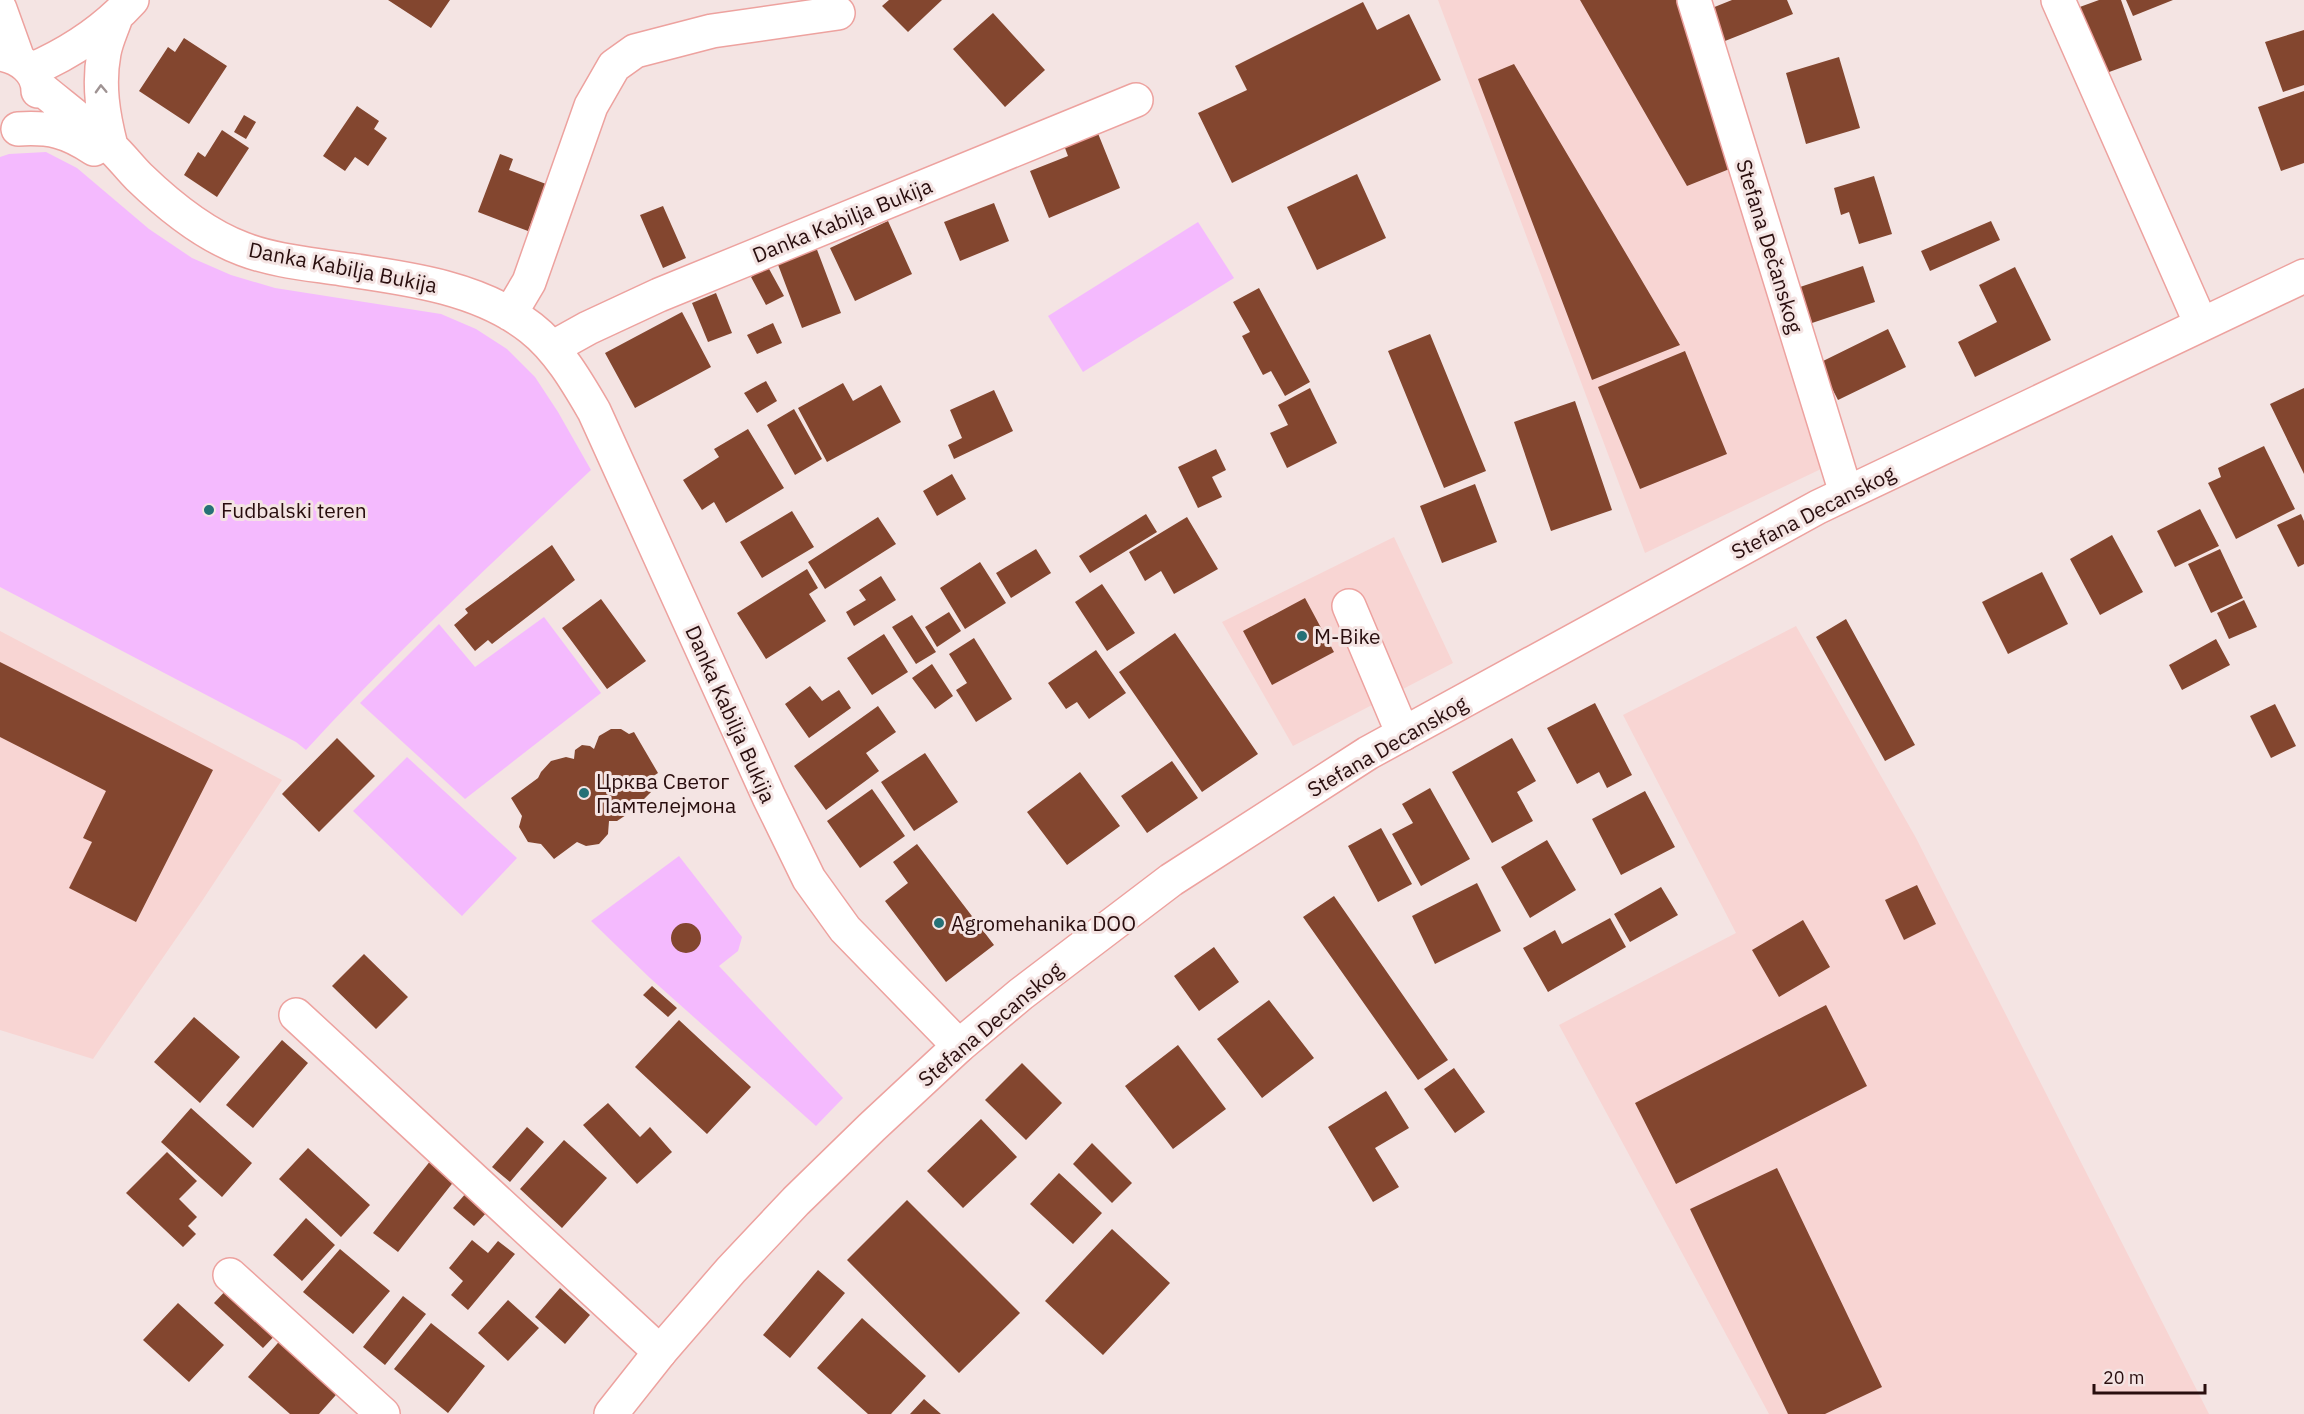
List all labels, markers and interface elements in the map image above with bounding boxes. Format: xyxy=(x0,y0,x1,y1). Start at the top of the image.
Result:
one-way arrow xyxy=(95,84,108,93)
street label: Stefana Dečanskog xyxy=(1730,156,1810,336)
street label: Danka Kabilja Bukija xyxy=(748,171,936,269)
street label: Danka Kabilja Bukija xyxy=(246,235,440,299)
street label: Stefana Decanskog xyxy=(1726,459,1900,565)
place label: Fudbalski teren xyxy=(221,496,367,524)
marker: Fudbalski teren xyxy=(202,503,216,517)
street label: Danka Kabilja Bukija xyxy=(679,621,783,807)
place label: M-Bike xyxy=(1314,622,1381,650)
marker: M-Bike xyxy=(1295,629,1309,643)
street label: Stefana Decanskog xyxy=(1302,689,1472,803)
place label: Црква Светог Памтелејмона xyxy=(596,767,736,819)
marker: Црква Светог Памтелејмона xyxy=(577,786,591,800)
place label: Agromehanika DOO xyxy=(951,909,1136,937)
marker: Agromehanika DOO xyxy=(932,916,946,930)
street label: Stefana Decanskog xyxy=(912,955,1068,1093)
scale bar xyxy=(2094,1357,2205,1395)
text: 20 m xyxy=(2103,1366,2145,1389)

